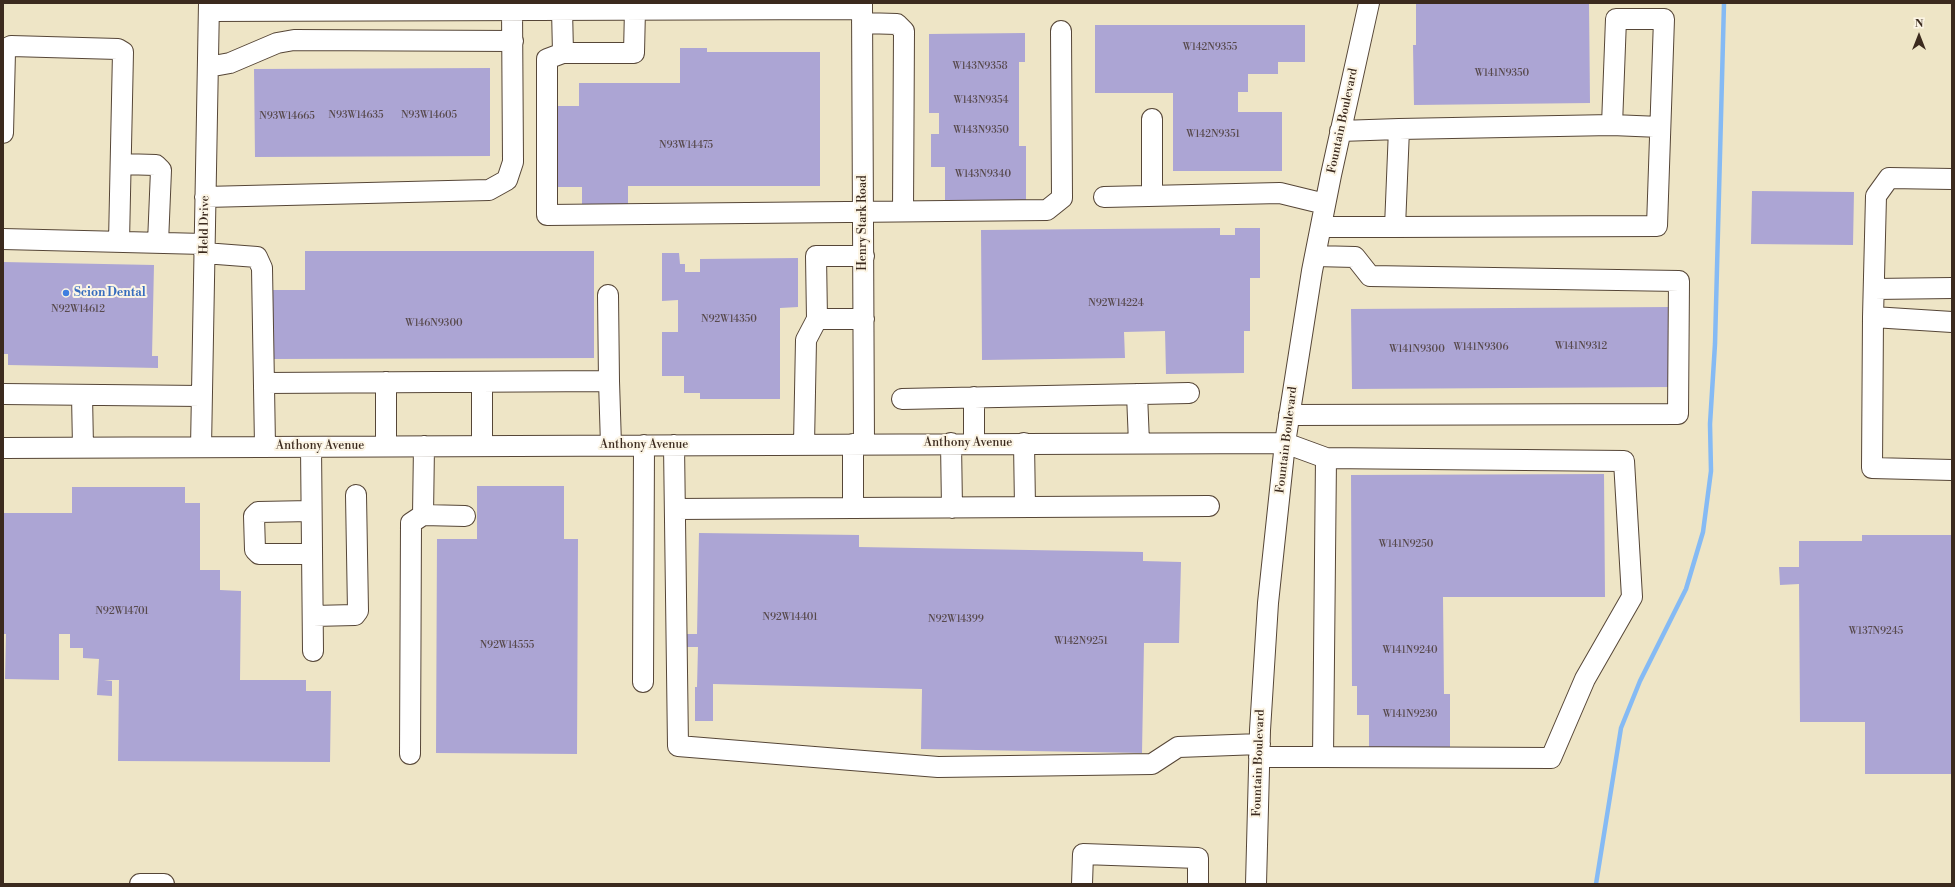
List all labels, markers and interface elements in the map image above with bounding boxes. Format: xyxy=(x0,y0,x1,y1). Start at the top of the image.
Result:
north arrow xyxy=(1899,16,1939,56)
text: N xyxy=(1915,17,1923,31)
house number: W142N9355 xyxy=(1183,42,1237,54)
house number: W143N9358 xyxy=(952,61,1008,73)
street label: Fountain Boulevard xyxy=(1325,67,1361,175)
house number: W141N9350 xyxy=(1475,68,1529,80)
house number: W143N9354 xyxy=(953,95,1009,107)
house number: N93W14635 xyxy=(328,110,384,122)
house number: N93W14605 xyxy=(401,110,457,122)
house number: N93W14665 xyxy=(259,111,315,123)
house number: W143N9350 xyxy=(953,125,1009,137)
house number: W142N9351 xyxy=(1186,129,1240,141)
house number: N93W14475 xyxy=(659,140,713,152)
house number: W143N9340 xyxy=(955,169,1011,181)
street label: Henry Stark Road xyxy=(856,175,870,271)
street label: Held Drive xyxy=(197,195,213,255)
place label: Scion Dental xyxy=(74,286,146,300)
marker: Scion Dental xyxy=(61,288,71,298)
house number: N92W14224 xyxy=(1088,298,1144,310)
house number: N92W14612 xyxy=(51,304,105,316)
house number: N92W14350 xyxy=(701,314,757,326)
house number: W146N9300 xyxy=(405,318,463,330)
house number: W141N9312 xyxy=(1555,341,1607,353)
house number: W141N9306 xyxy=(1454,342,1508,354)
house number: W141N9300 xyxy=(1389,344,1445,356)
street label: Fountain Boulevard xyxy=(1273,386,1301,494)
street label: Anthony Avenue xyxy=(924,436,1012,450)
street label: Anthony Avenue xyxy=(600,438,688,452)
street label: Anthony Avenue xyxy=(276,439,364,453)
house number: W141N9250 xyxy=(1379,539,1433,551)
house number: N92W14701 xyxy=(95,606,149,618)
house number: N92W14401 xyxy=(763,612,817,624)
house number: N92W14399 xyxy=(928,614,984,626)
house number: W137N9245 xyxy=(1849,626,1903,638)
house number: W142N9251 xyxy=(1054,636,1108,648)
house number: N92W14555 xyxy=(480,640,534,652)
house number: W141N9240 xyxy=(1382,645,1438,657)
street label: Fountain Boulevard xyxy=(1250,709,1268,817)
house number: W141N9230 xyxy=(1383,709,1437,721)

